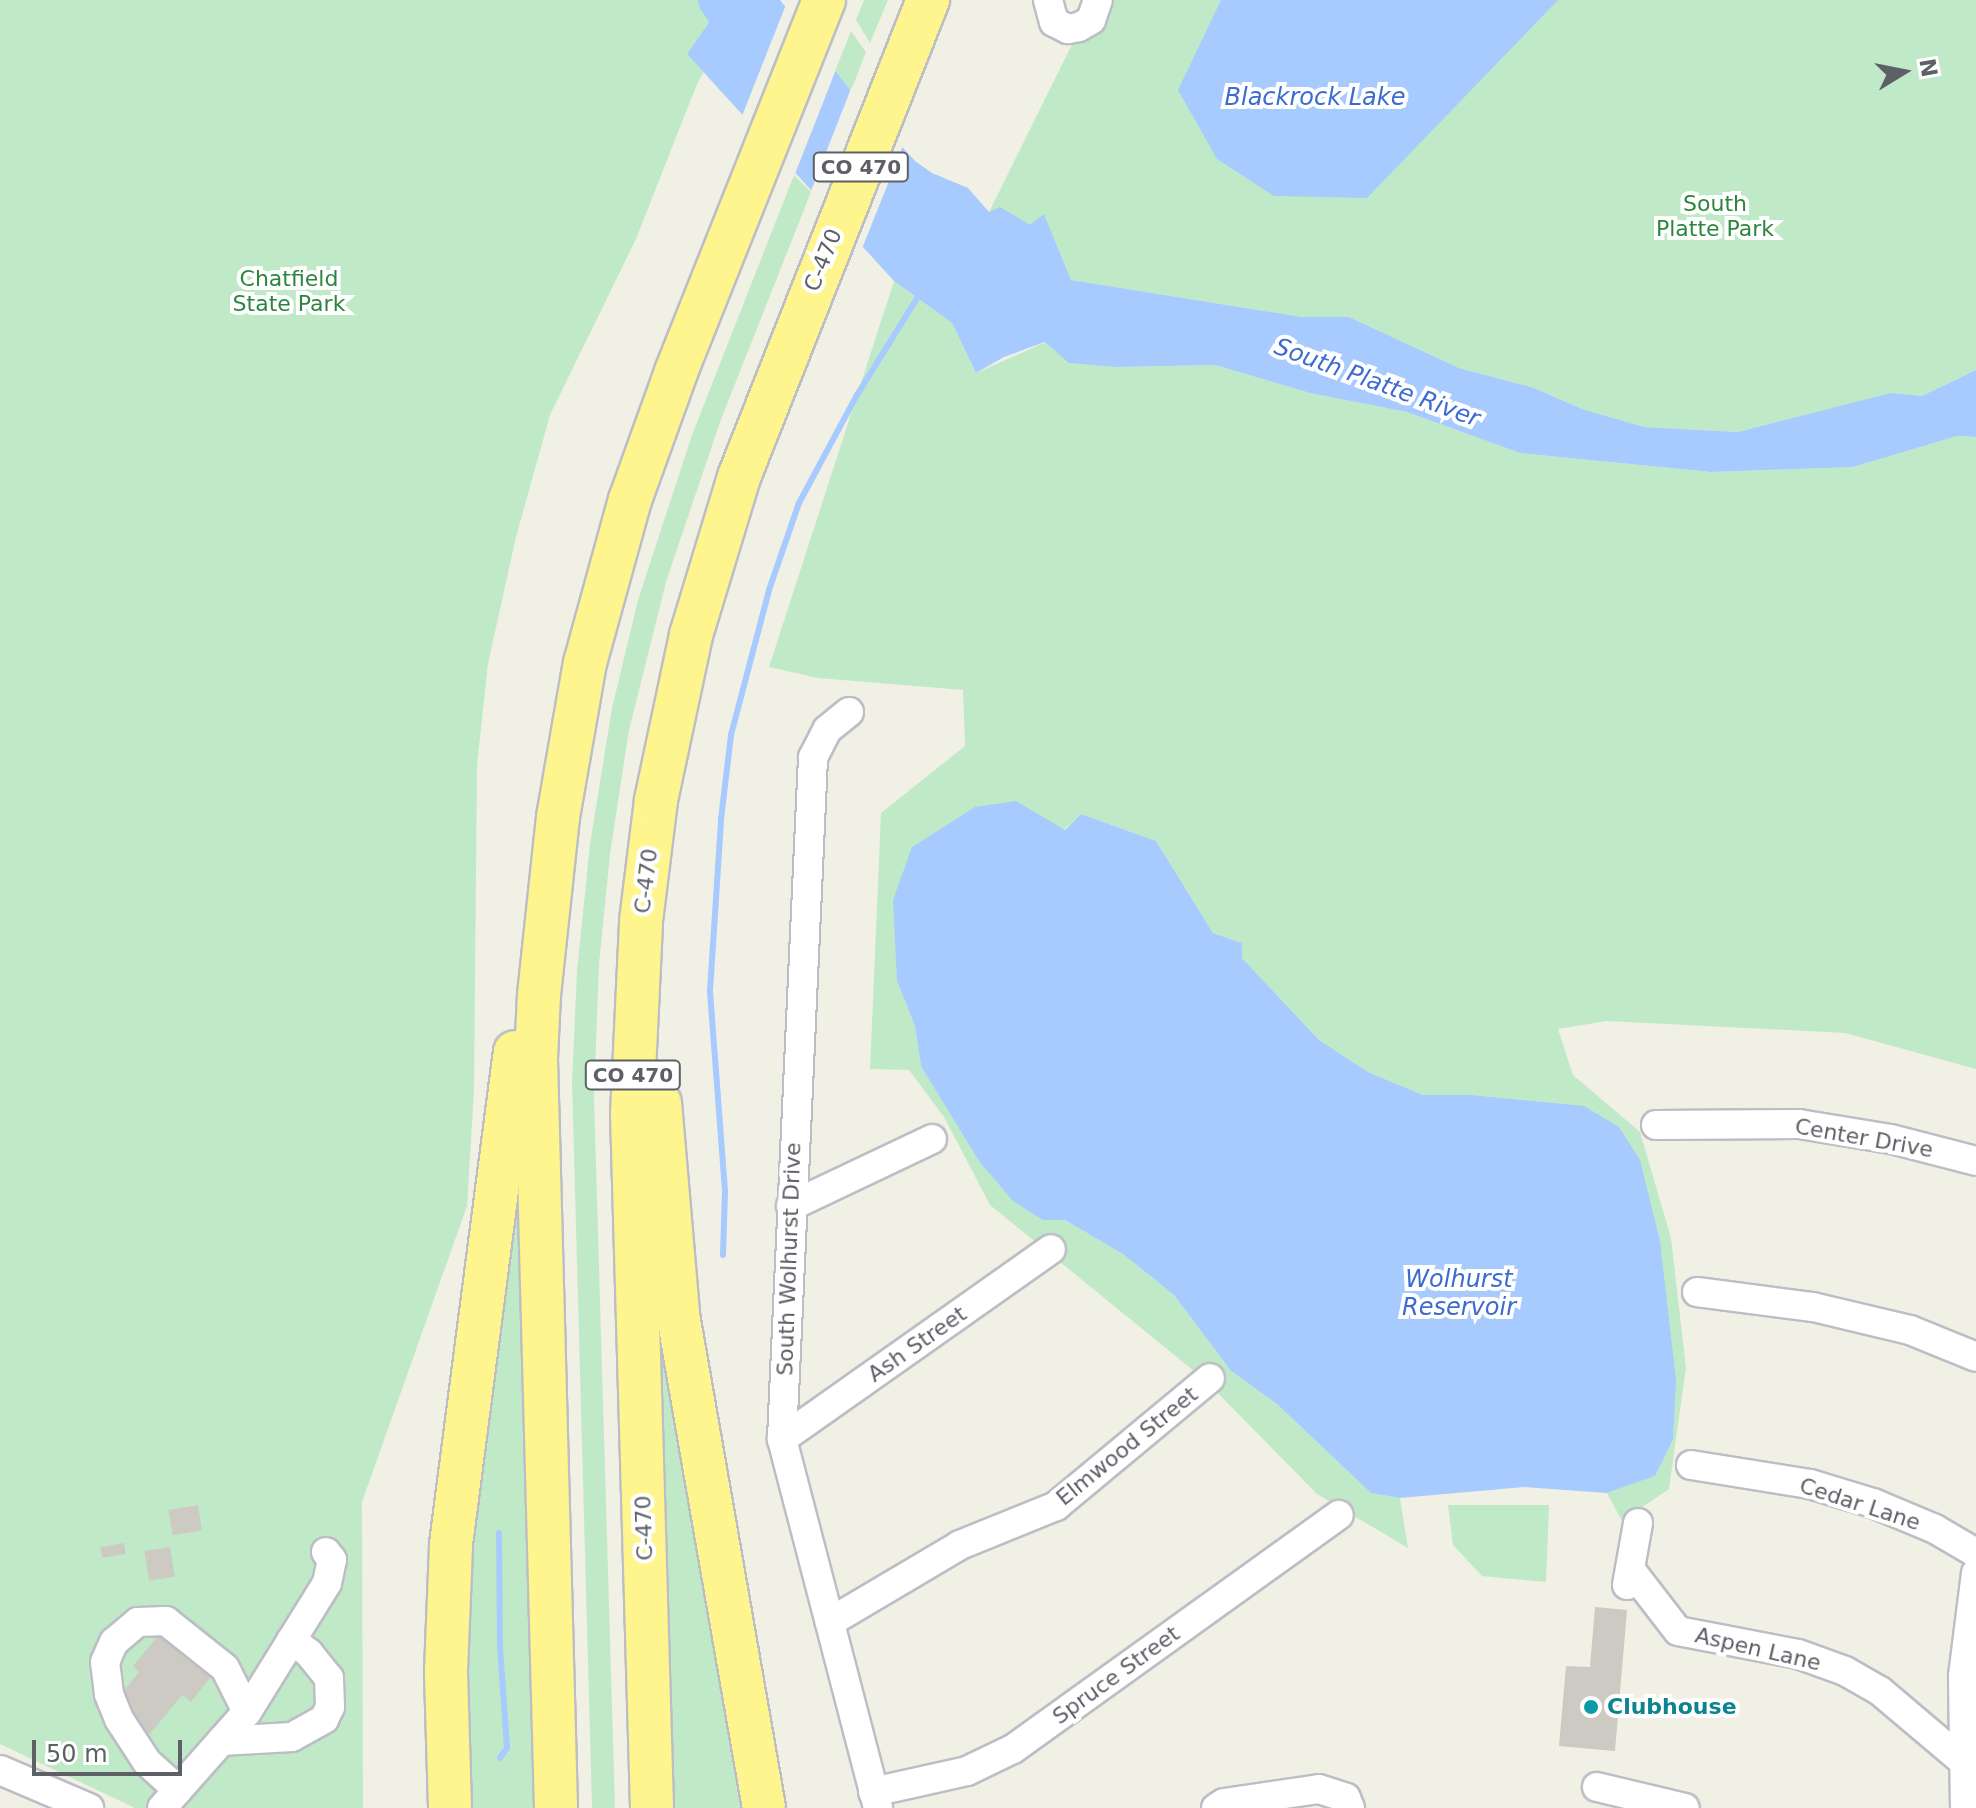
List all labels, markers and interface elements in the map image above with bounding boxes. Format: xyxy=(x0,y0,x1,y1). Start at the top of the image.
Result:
north arrow xyxy=(1864,32,1944,112)
text: N xyxy=(1914,56,1942,79)
water label: Blackrock Lake xyxy=(1225,84,1405,112)
road number: CO 470 xyxy=(811,151,911,183)
park label: South Platte Park xyxy=(1656,190,1774,242)
street label: C-470 xyxy=(799,225,847,295)
park label: Chatfield State Park xyxy=(233,265,345,316)
water label: South Platte River xyxy=(1270,332,1484,434)
street label: C-470 xyxy=(629,847,663,915)
road number: CO 470 xyxy=(583,1059,683,1091)
street label: Center Drive xyxy=(1793,1113,1935,1163)
street label: South Wolhurst Drive xyxy=(772,1142,806,1376)
water label: Wolhurst Reservoir xyxy=(1402,1266,1516,1322)
street label: Ash Street xyxy=(863,1300,971,1388)
street label: Elmwood Street xyxy=(1051,1381,1203,1511)
street label: Cedar Lane xyxy=(1796,1472,1924,1536)
street label: C-470 xyxy=(630,1495,658,1561)
street label: Spruce Street xyxy=(1047,1620,1185,1730)
street label: Aspen Lane xyxy=(1693,1622,1823,1676)
place label: Clubhouse xyxy=(1607,1694,1737,1720)
marker: Clubhouse xyxy=(1582,1698,1600,1716)
scale bar xyxy=(36,1724,186,1774)
text: 50 m xyxy=(46,1740,108,1768)

